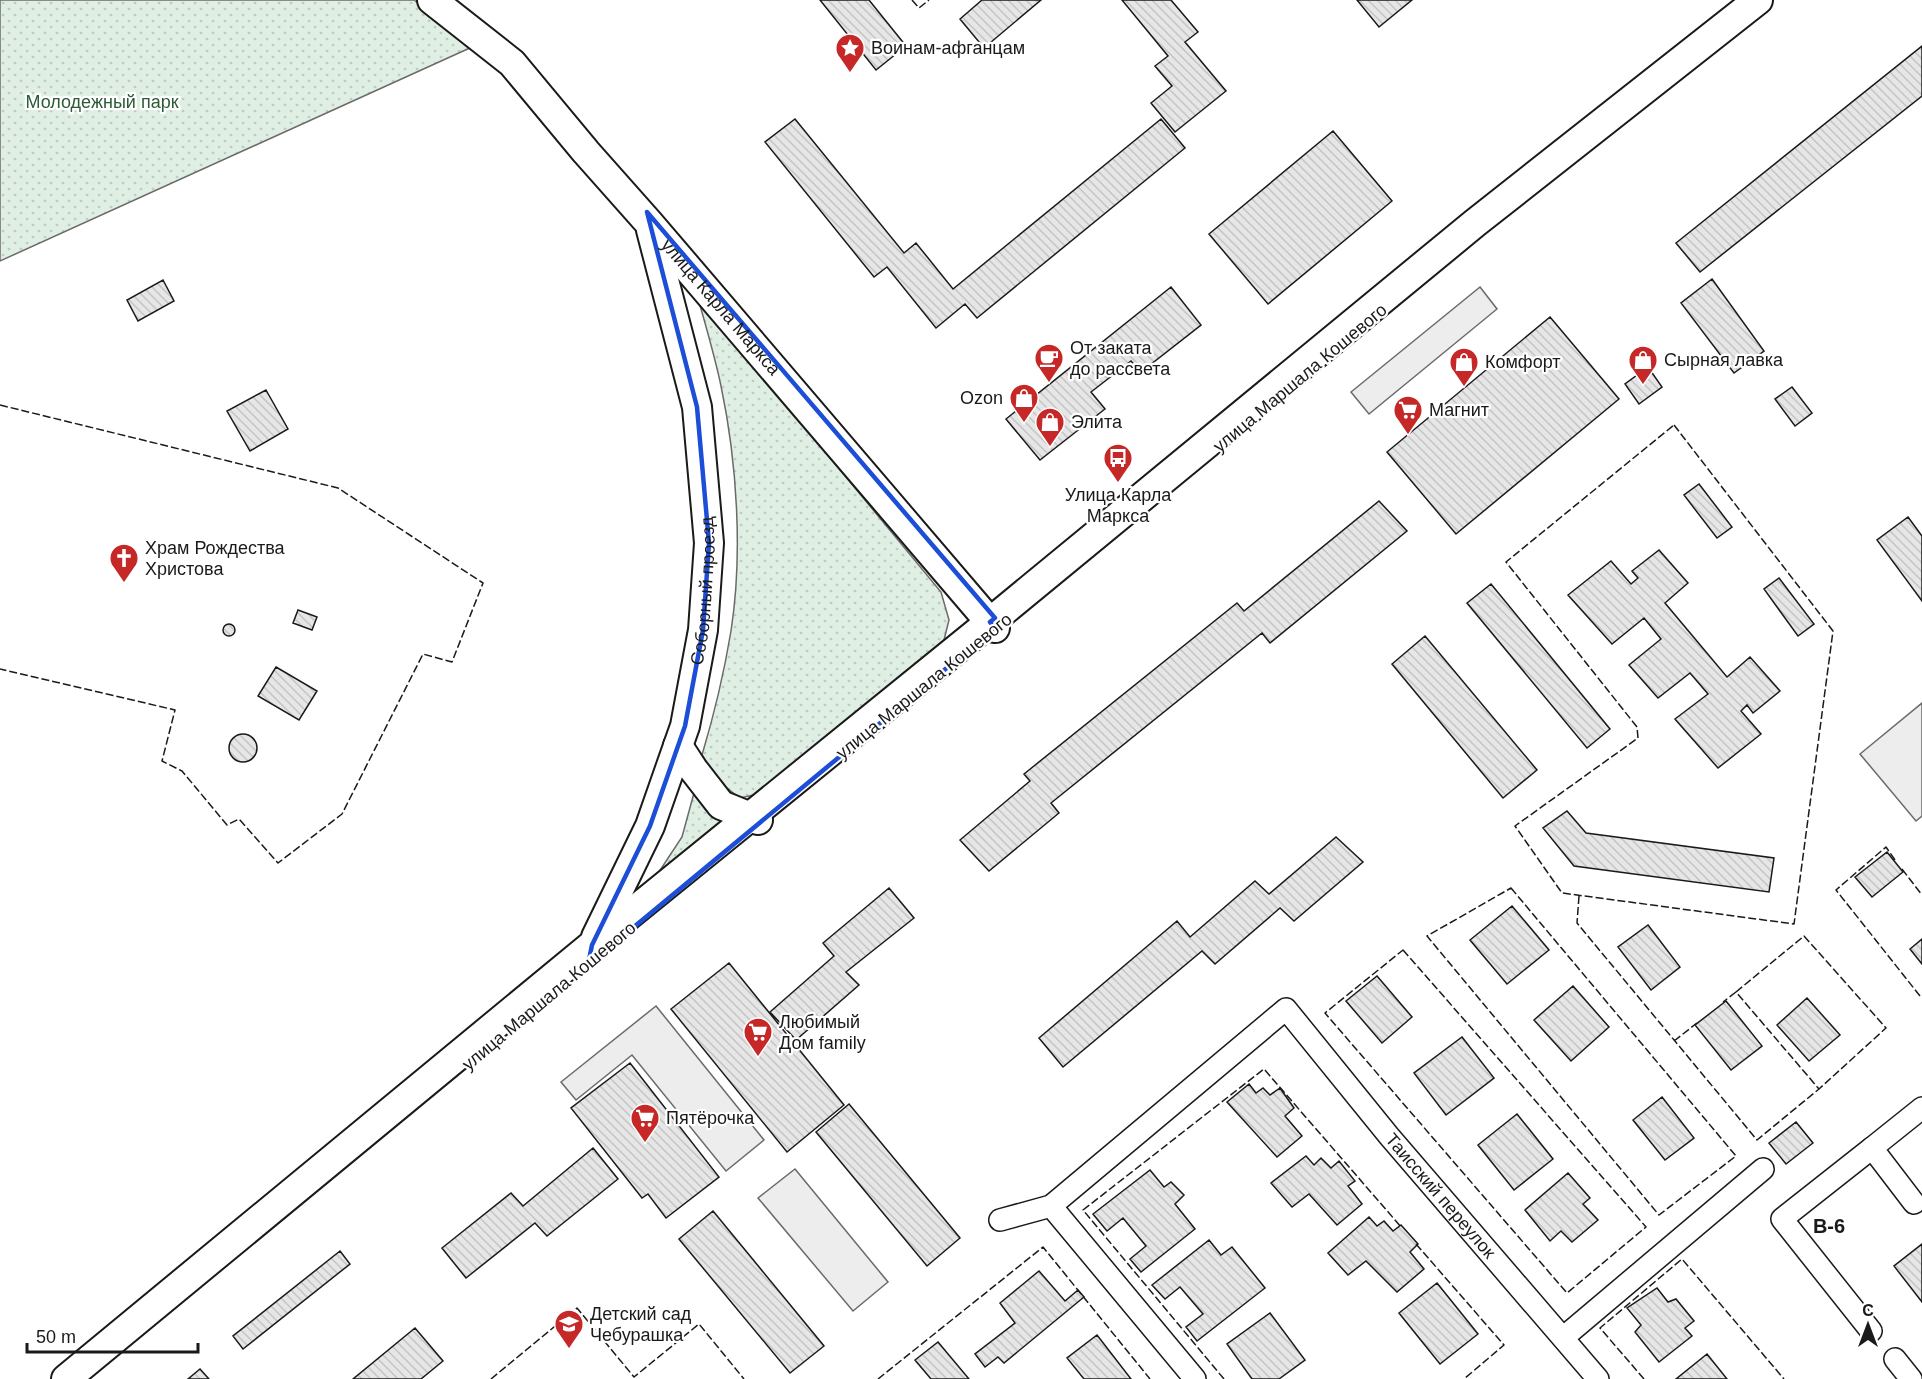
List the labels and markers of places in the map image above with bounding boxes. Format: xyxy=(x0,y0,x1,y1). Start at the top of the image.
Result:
place icon: Воинам-афганцам xyxy=(834,32,866,74)
place label: Воинам-афганцам xyxy=(871,38,1025,58)
place label: От заката до рассвета xyxy=(1070,338,1171,379)
cafe icon: От заката до рассвета xyxy=(1033,342,1065,384)
shop icon: Сырная лавка xyxy=(1627,344,1659,386)
shop icon: Комфорт xyxy=(1448,346,1480,388)
place label: Сырная лавка xyxy=(1664,350,1784,370)
place label: Комфорт xyxy=(1485,352,1561,372)
shop icon: Ozon xyxy=(1008,382,1040,424)
place label: Ozon xyxy=(960,388,1003,408)
supermarket icon: Магнит xyxy=(1392,394,1424,436)
place label: Магнит xyxy=(1429,400,1489,420)
shop icon: Элита xyxy=(1034,406,1066,448)
place label: Элита xyxy=(1071,412,1123,432)
bus stop icon: Улица Карла Маркса xyxy=(1102,442,1134,484)
place label: Улица Карла Маркса xyxy=(1065,485,1172,526)
place label: Храм Рождества Христова xyxy=(145,538,286,579)
church icon: Храм Рождества Христова xyxy=(108,542,140,584)
place label: Любимый Дом family xyxy=(779,1012,866,1053)
supermarket icon: Любимый Дом family xyxy=(742,1016,774,1058)
supermarket icon: Пятёрочка xyxy=(629,1102,661,1144)
place label: Пятёрочка xyxy=(666,1108,755,1128)
place label: Детский сад Чебурашка xyxy=(590,1304,692,1345)
school or university icon: Детский сад Чебурашка xyxy=(553,1308,585,1350)

